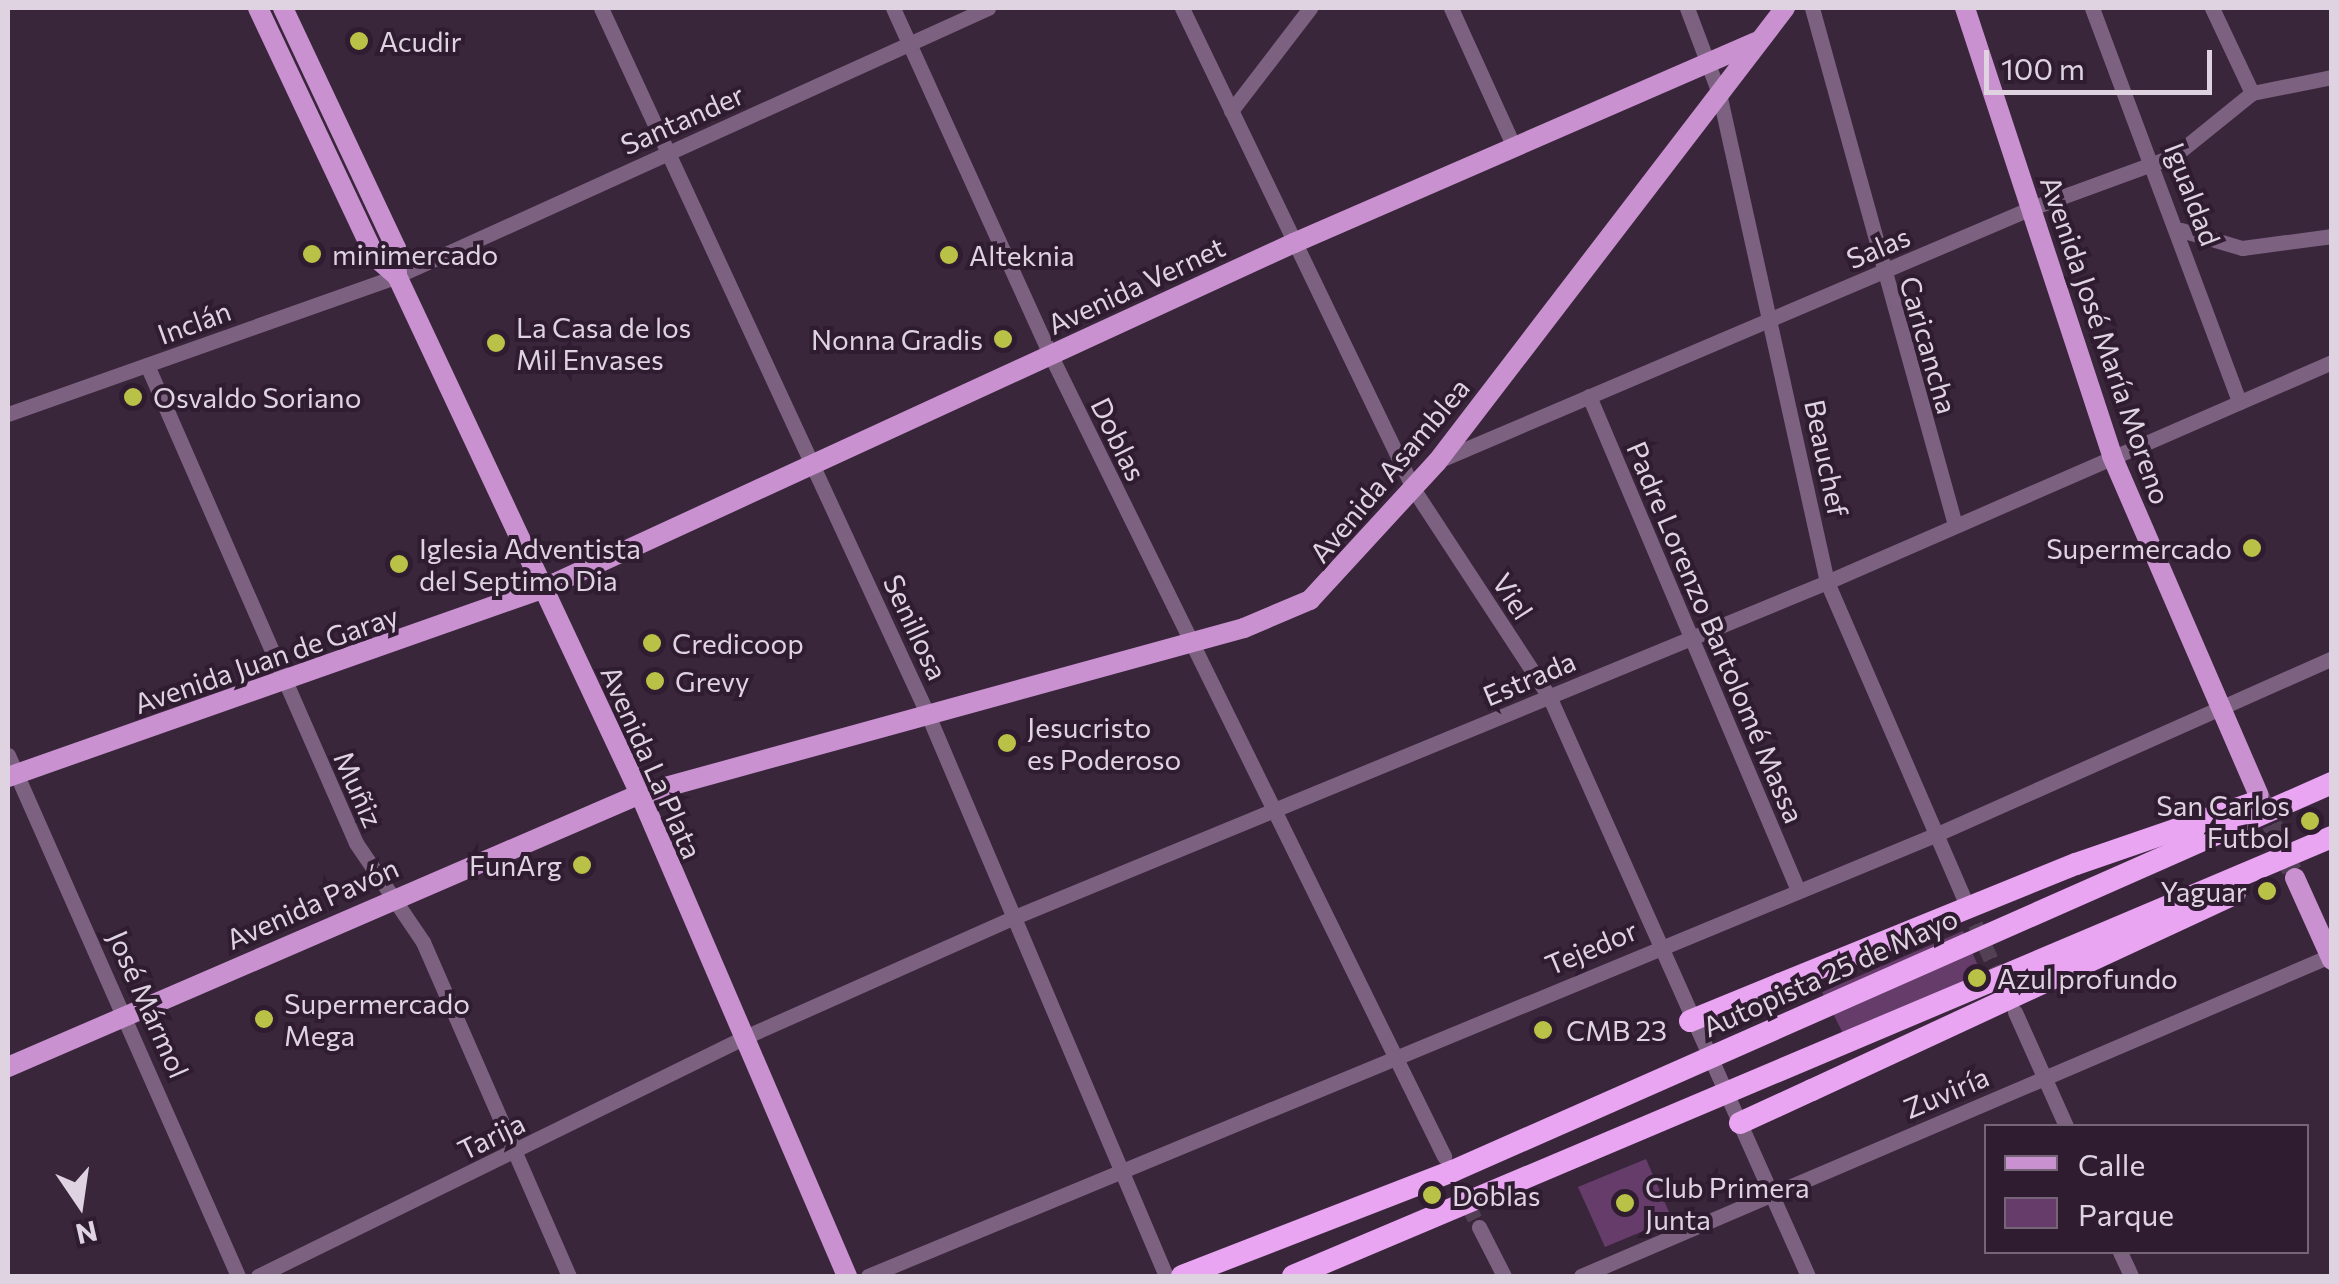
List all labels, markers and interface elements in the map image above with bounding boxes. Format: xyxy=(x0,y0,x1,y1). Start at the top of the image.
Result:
place label: Acudir xyxy=(379,24,462,58)
marker: Acudir xyxy=(348,30,370,52)
scale bar xyxy=(1989,30,2216,92)
text: 100 m xyxy=(2001,49,2085,86)
street label: Santander xyxy=(615,77,749,161)
street label: Igualdad xyxy=(2158,138,2228,250)
street label: Avenida José María Moreno xyxy=(2034,171,2178,509)
street label: Salas xyxy=(1841,219,1915,275)
street label: Avenida Vernet xyxy=(1042,229,1230,341)
place label: minimercado xyxy=(332,237,498,271)
place label: Alteknia xyxy=(969,238,1075,272)
marker: minimercado xyxy=(301,243,323,265)
marker: Alteknia xyxy=(938,244,960,266)
street label: Caricancha xyxy=(1893,272,1965,418)
street label: Inclán xyxy=(153,293,235,351)
place label: La Casa de los Mil Envases xyxy=(516,310,691,376)
place label: Nonna Gradis xyxy=(811,322,983,356)
marker: Nonna Gradis xyxy=(992,328,1014,350)
marker: La Casa de los Mil Envases xyxy=(485,332,507,354)
street label: Avenida Asamblea xyxy=(1302,371,1476,569)
place label: Osvaldo Soriano xyxy=(153,380,361,414)
marker: Osvaldo Soriano xyxy=(122,386,144,408)
street label: Doblas xyxy=(1085,392,1153,486)
street label: Beauchef xyxy=(1798,396,1856,520)
street label: Padre Lorenzo Bartolomé Massa xyxy=(1620,436,1812,828)
place label: Iglesia Adventista del Septimo Dia xyxy=(419,531,641,597)
place label: Supermercado xyxy=(2046,531,2232,565)
marker: Supermercado xyxy=(2241,537,2263,559)
marker: Iglesia Adventista del Septimo Dia xyxy=(388,553,410,575)
street label: Viel xyxy=(1486,567,1540,625)
street label: Senillosa xyxy=(877,569,955,685)
street label: Avenida Juan de Garay xyxy=(129,598,403,720)
place label: Credicoop xyxy=(672,626,804,660)
marker: Credicoop xyxy=(641,632,663,654)
street label: Estrada xyxy=(1478,644,1580,712)
street label: Avenida La Plata xyxy=(594,660,710,864)
place label: Grevy xyxy=(675,664,749,698)
marker: Grevy xyxy=(644,670,666,692)
place label: Jesucristo es Poderoso xyxy=(1027,710,1181,776)
marker: Jesucristo es Poderoso xyxy=(996,732,1018,754)
street label: Muñiz xyxy=(327,746,391,832)
place label: San Carlos Futbol xyxy=(2156,788,2290,854)
marker: San Carlos Futbol xyxy=(2299,810,2321,832)
place label: FunArg xyxy=(469,848,562,882)
street label: Avenida Pavón xyxy=(221,850,403,956)
marker: FunArg xyxy=(571,854,593,876)
place label: Yaguar xyxy=(2160,874,2247,908)
marker: Yaguar xyxy=(2256,880,2278,902)
street label: Autopista 25 de Mayo xyxy=(1697,901,1963,1043)
street label: Tejedor xyxy=(1540,913,1642,981)
street label: José Mármol xyxy=(102,925,196,1083)
place label: Azul profundo xyxy=(1997,961,2178,995)
marker: Azul profundo xyxy=(1966,967,1988,989)
place label: Supermercado Mega xyxy=(284,986,470,1052)
marker: Supermercado Mega xyxy=(253,1008,275,1030)
place label: CMB 23 xyxy=(1566,1013,1667,1047)
marker: CMB 23 xyxy=(1530,1017,1556,1043)
street label: Zuviría xyxy=(1898,1059,1994,1125)
street label: Tarija xyxy=(452,1105,530,1167)
legend xyxy=(1984,1124,2309,1254)
text: Calle xyxy=(2078,1145,2145,1182)
north arrow xyxy=(30,1154,130,1254)
place label: Club Primera Junta xyxy=(1645,1170,1810,1236)
place label: Doblas xyxy=(1452,1178,1540,1212)
marker: Doblas xyxy=(1421,1184,1443,1206)
marker: Club Primera Junta xyxy=(1614,1192,1636,1214)
text: Parque xyxy=(2078,1195,2174,1232)
text: N xyxy=(73,1214,101,1252)

